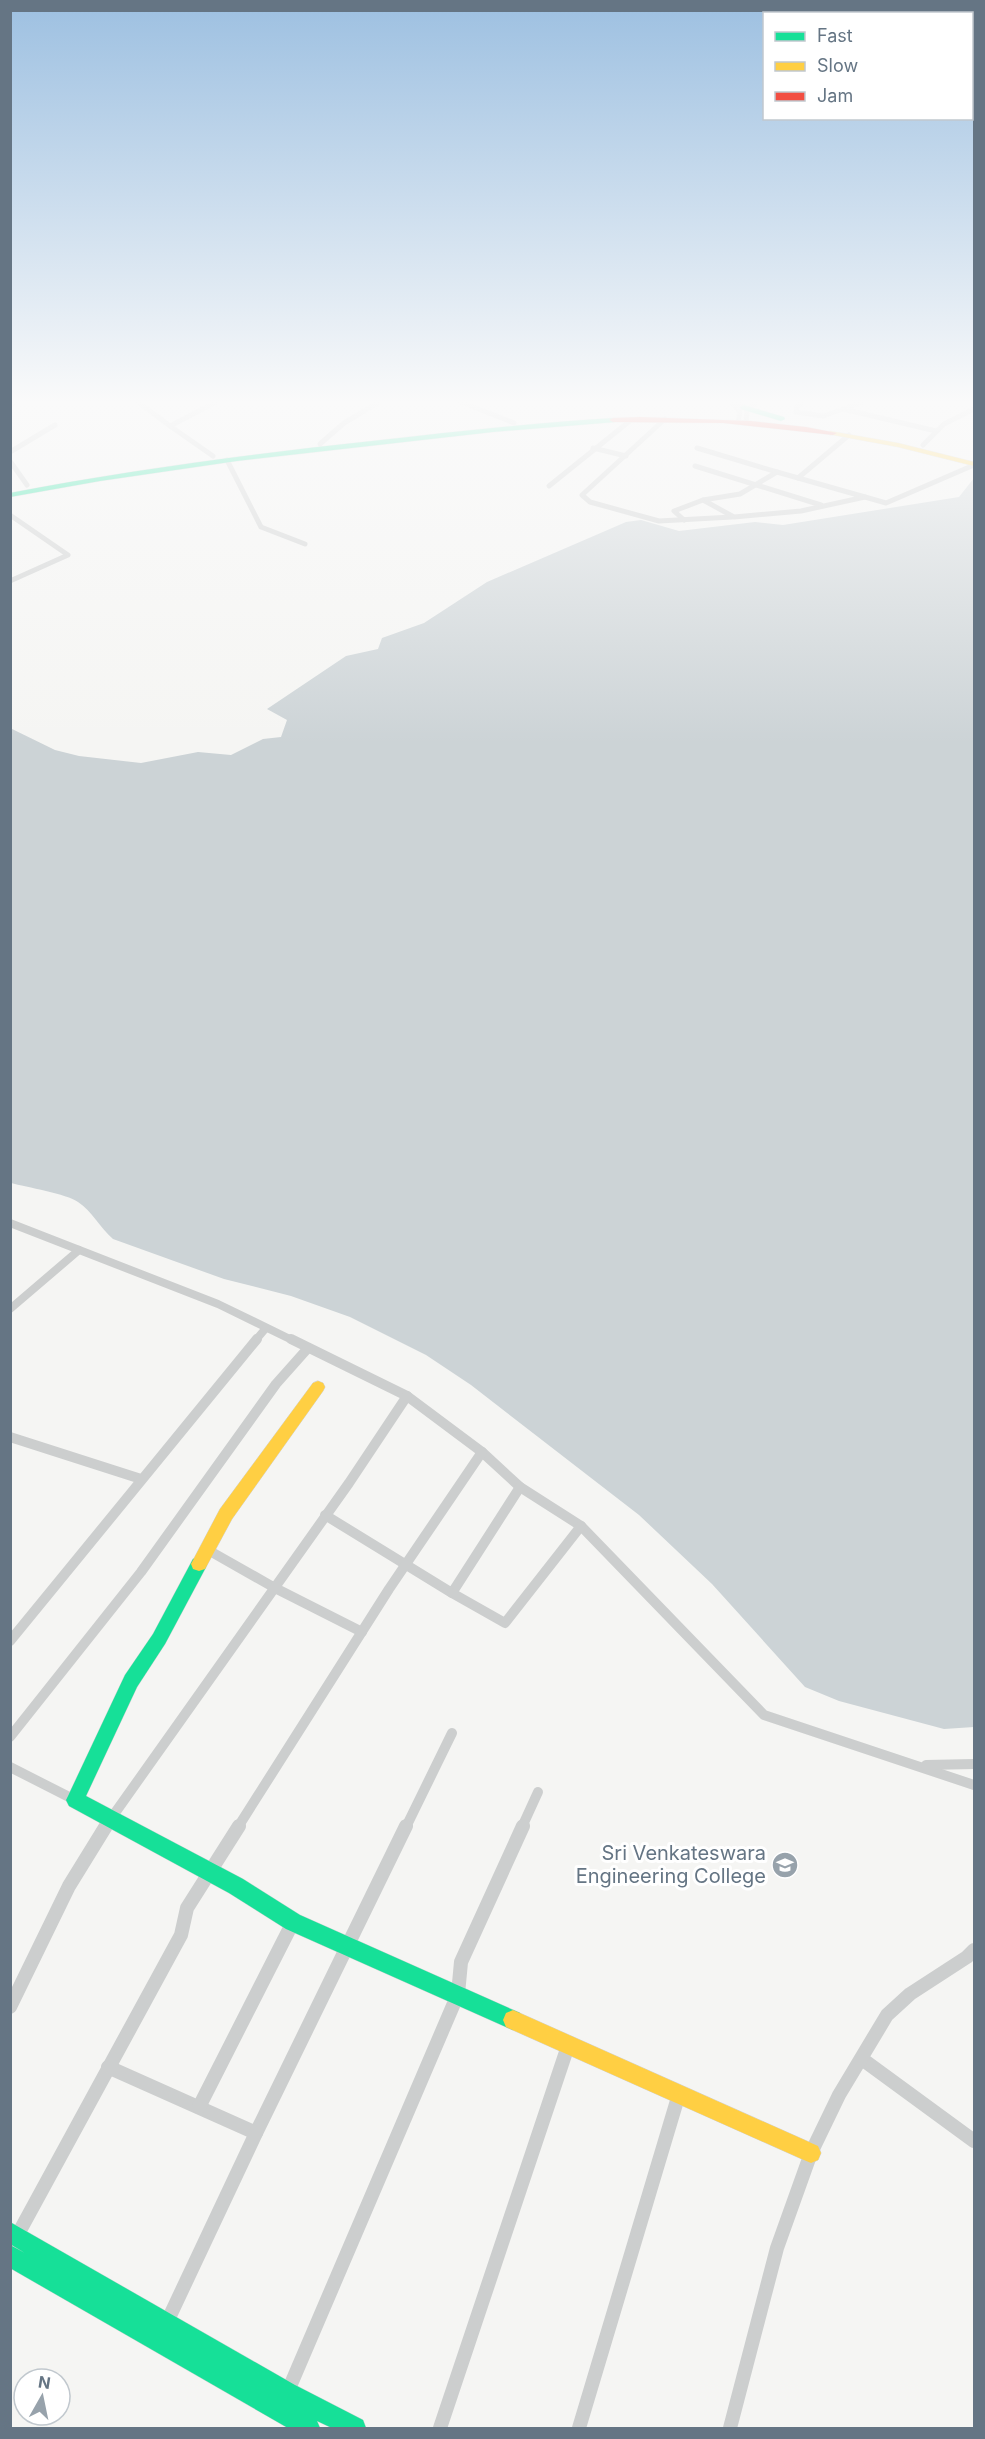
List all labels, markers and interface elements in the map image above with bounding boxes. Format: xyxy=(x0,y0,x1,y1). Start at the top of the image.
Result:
legend xyxy=(763,12,973,120)
text: Fast xyxy=(817,25,853,46)
text: Slow xyxy=(817,55,858,76)
text: Jam xyxy=(817,85,853,106)
place label: Sri Venkateswara Engineering College xyxy=(576,1841,766,1888)
school or university icon: Sri Venkateswara Engineering College xyxy=(770,1850,800,1880)
north arrow xyxy=(12,2367,72,2427)
text: N xyxy=(37,2371,52,2393)

